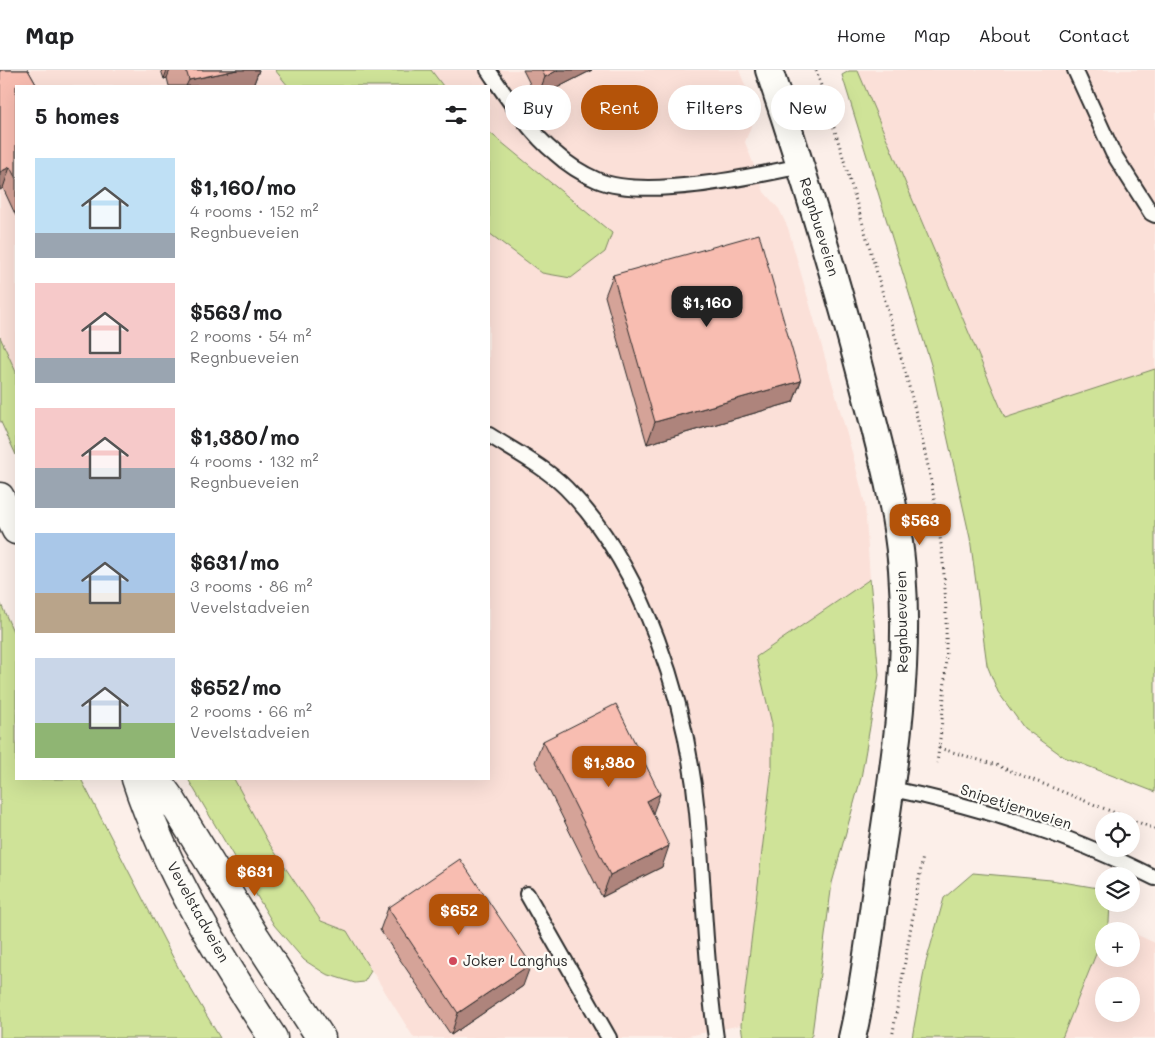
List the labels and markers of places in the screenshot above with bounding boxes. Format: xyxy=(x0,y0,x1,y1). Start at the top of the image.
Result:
pin: $1,160 xyxy=(666,286,748,328)
pin: $563 xyxy=(890,504,950,546)
pin: $1,380 xyxy=(568,746,650,788)
pin: $631 xyxy=(225,854,285,897)
pin: $652 xyxy=(429,894,489,936)
place label: Joker Langhus xyxy=(463,950,568,970)
marker: Joker Langhus xyxy=(447,955,459,967)

